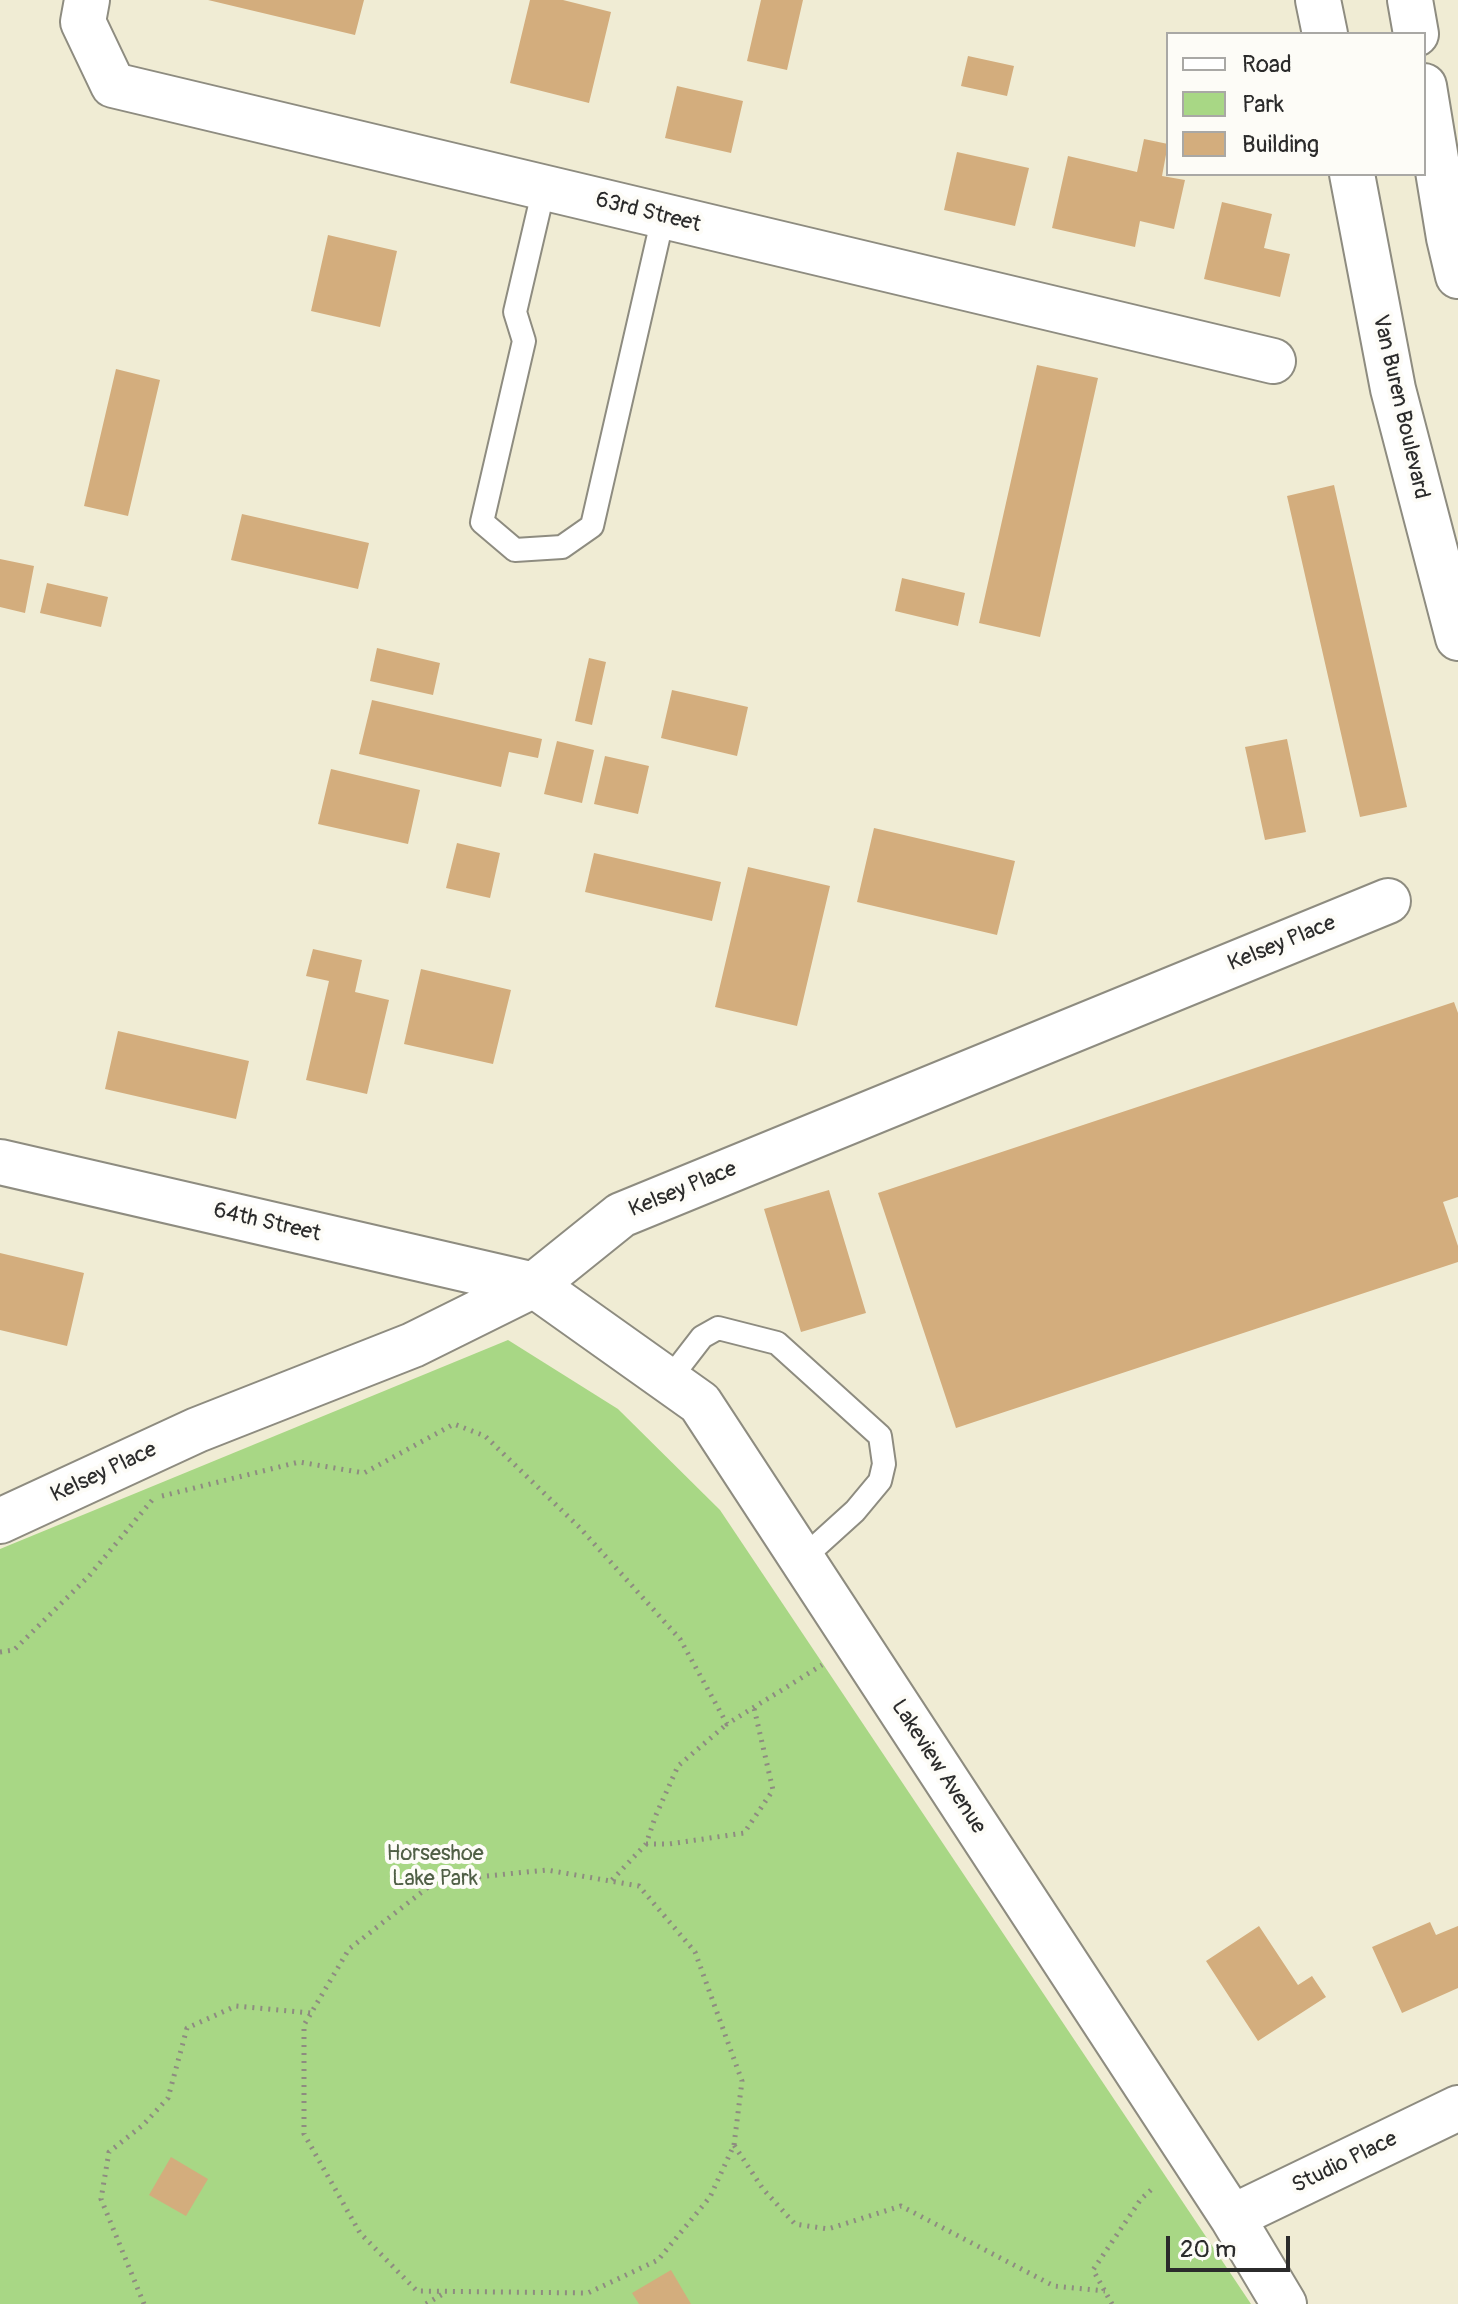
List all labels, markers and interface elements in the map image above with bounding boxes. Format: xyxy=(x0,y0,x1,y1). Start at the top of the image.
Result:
legend xyxy=(1166,32,1426,176)
text: Road xyxy=(1242,50,1292,79)
text: Park xyxy=(1242,90,1284,119)
text: Building xyxy=(1242,130,1319,159)
street label: 63rd Street xyxy=(593,187,703,239)
street label: Van Buren Boulevard xyxy=(1366,312,1434,502)
street label: Kelsey Place xyxy=(1224,910,1340,978)
street label: Kelsey Place xyxy=(625,1156,741,1224)
street label: 64th Street xyxy=(211,1198,323,1248)
street label: Kelsey Place xyxy=(47,1437,161,1509)
street label: Lakeview Avenue xyxy=(885,1695,991,1839)
park label: Horseshoe Lake Park xyxy=(386,1841,484,1892)
street label: Studio Place xyxy=(1288,2126,1402,2200)
scale bar xyxy=(1170,2220,1294,2270)
text: 20 m xyxy=(1180,2235,1236,2264)

